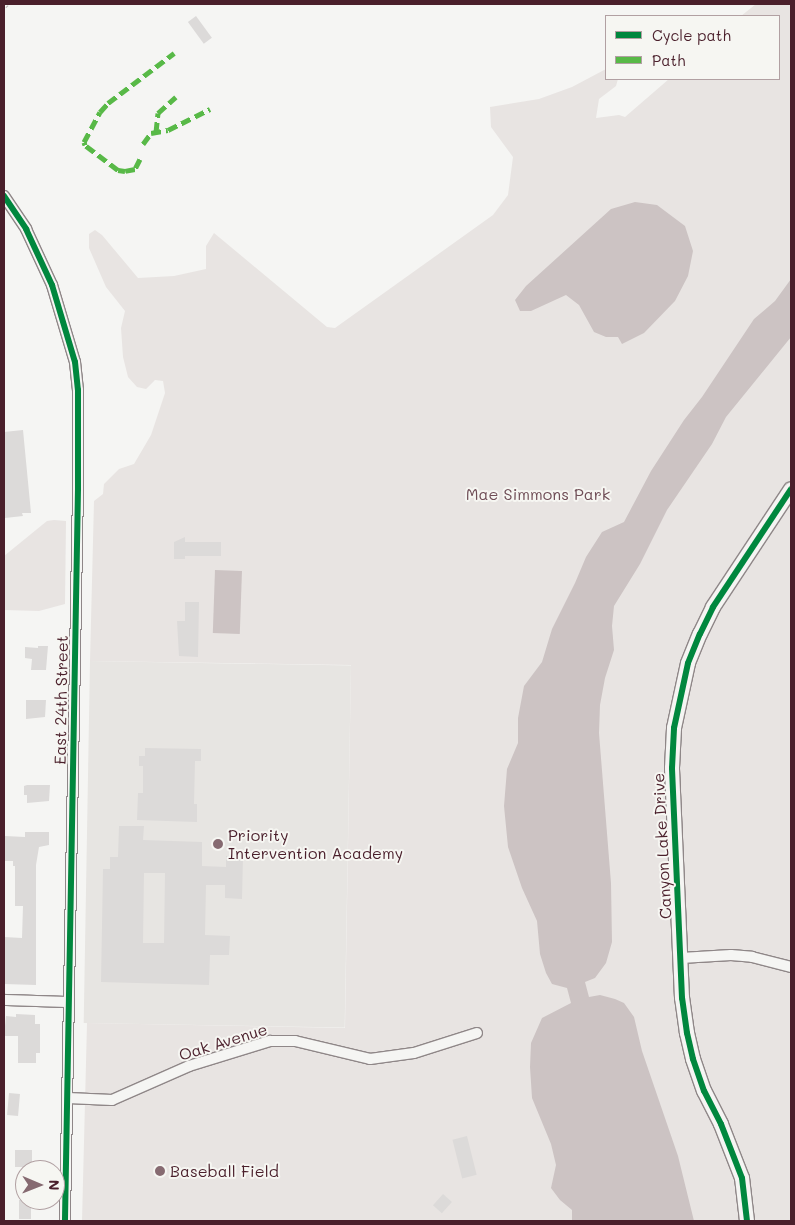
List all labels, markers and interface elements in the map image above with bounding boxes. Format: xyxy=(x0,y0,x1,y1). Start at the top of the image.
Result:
legend xyxy=(605,15,780,80)
text: Cycle path xyxy=(652,25,731,45)
text: Path xyxy=(652,50,686,70)
park label: Mae Simmons Park xyxy=(466,484,610,504)
street label: East 24th Street xyxy=(50,635,72,765)
street label: Canyon Lake Drive xyxy=(649,772,675,920)
place label: Priority Intervention Academy xyxy=(228,825,403,863)
marker: Priority Intervention Academy xyxy=(212,838,224,850)
street label: Oak Avenue xyxy=(176,1019,270,1065)
north arrow xyxy=(15,1160,65,1210)
place label: Baseball Field xyxy=(170,1161,279,1181)
marker: Baseball Field xyxy=(154,1165,166,1177)
text: N xyxy=(45,1180,64,1191)

